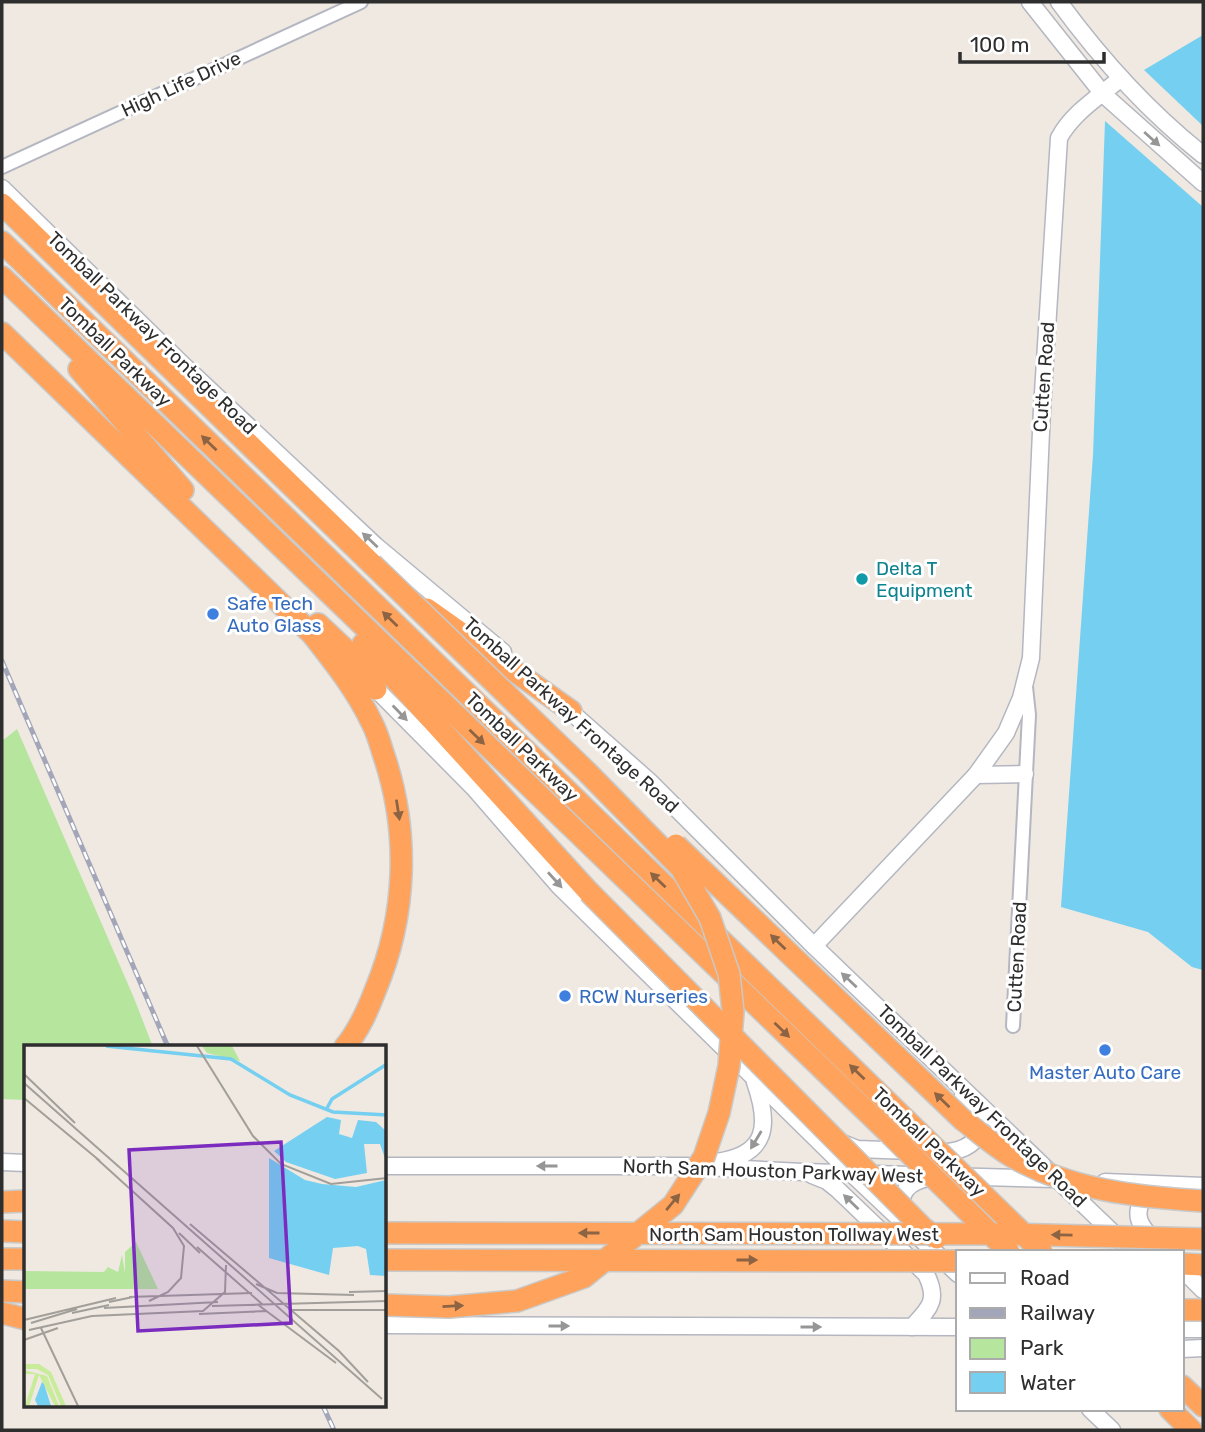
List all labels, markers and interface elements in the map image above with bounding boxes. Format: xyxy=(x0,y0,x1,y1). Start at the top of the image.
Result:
scale bar xyxy=(960,21,1104,65)
text: 100 m xyxy=(970,32,1029,57)
street label: High Life Drive xyxy=(118,46,244,122)
one-way arrow xyxy=(1143,131,1160,147)
street label: Tomball Parkway Frontage Road xyxy=(43,227,261,439)
street label: Tomball Parkway xyxy=(54,292,176,412)
street label: Cutten Road xyxy=(1029,321,1059,433)
one-way arrow xyxy=(201,436,218,452)
one-way arrow xyxy=(361,532,379,548)
place label: Delta T Equipment xyxy=(876,557,973,602)
marker: Delta T Equipment xyxy=(854,571,870,587)
place label: Safe Tech Auto Glass xyxy=(227,592,321,637)
marker: Safe Tech Auto Glass xyxy=(205,606,221,622)
one-way arrow xyxy=(382,611,399,627)
street label: Tomball Parkway Frontage Road xyxy=(458,612,684,818)
street label: Tomball Parkway xyxy=(461,687,583,807)
one-way arrow xyxy=(392,705,409,722)
one-way arrow xyxy=(469,728,486,745)
one-way arrow xyxy=(393,799,404,821)
one-way arrow xyxy=(546,871,562,888)
one-way arrow xyxy=(650,871,667,888)
street label: Cutten Road xyxy=(1003,901,1031,1013)
one-way arrow xyxy=(770,935,787,951)
one-way arrow xyxy=(841,971,858,988)
place label: RCW Nurseries xyxy=(579,985,708,1008)
marker: RCW Nurseries xyxy=(557,988,573,1004)
street label: Tomball Parkway Frontage Road xyxy=(873,1000,1091,1212)
one-way arrow xyxy=(774,1022,791,1039)
marker: Master Auto Care xyxy=(1097,1042,1113,1058)
inset map xyxy=(24,1045,387,1408)
place label: Master Auto Care xyxy=(1029,1061,1181,1084)
one-way arrow xyxy=(849,1065,866,1081)
street label: Tomball Parkway xyxy=(868,1082,990,1202)
one-way arrow xyxy=(933,1092,951,1108)
one-way arrow xyxy=(749,1131,762,1150)
street label: North Sam Houston Parkway West xyxy=(622,1154,924,1188)
one-way arrow xyxy=(536,1160,558,1172)
one-way arrow xyxy=(665,1193,681,1211)
one-way arrow xyxy=(843,1194,860,1210)
street label: North Sam Houston Tollway West xyxy=(649,1223,940,1246)
one-way arrow xyxy=(578,1227,600,1239)
one-way arrow xyxy=(1050,1229,1072,1241)
legend xyxy=(956,1250,1184,1411)
one-way arrow xyxy=(736,1254,758,1266)
text: Road xyxy=(1020,1265,1070,1290)
one-way arrow xyxy=(442,1300,464,1311)
text: Railway xyxy=(1020,1300,1095,1325)
one-way arrow xyxy=(549,1320,571,1332)
one-way arrow xyxy=(801,1321,823,1333)
text: Park xyxy=(1020,1335,1064,1360)
text: Water xyxy=(1020,1370,1076,1395)

